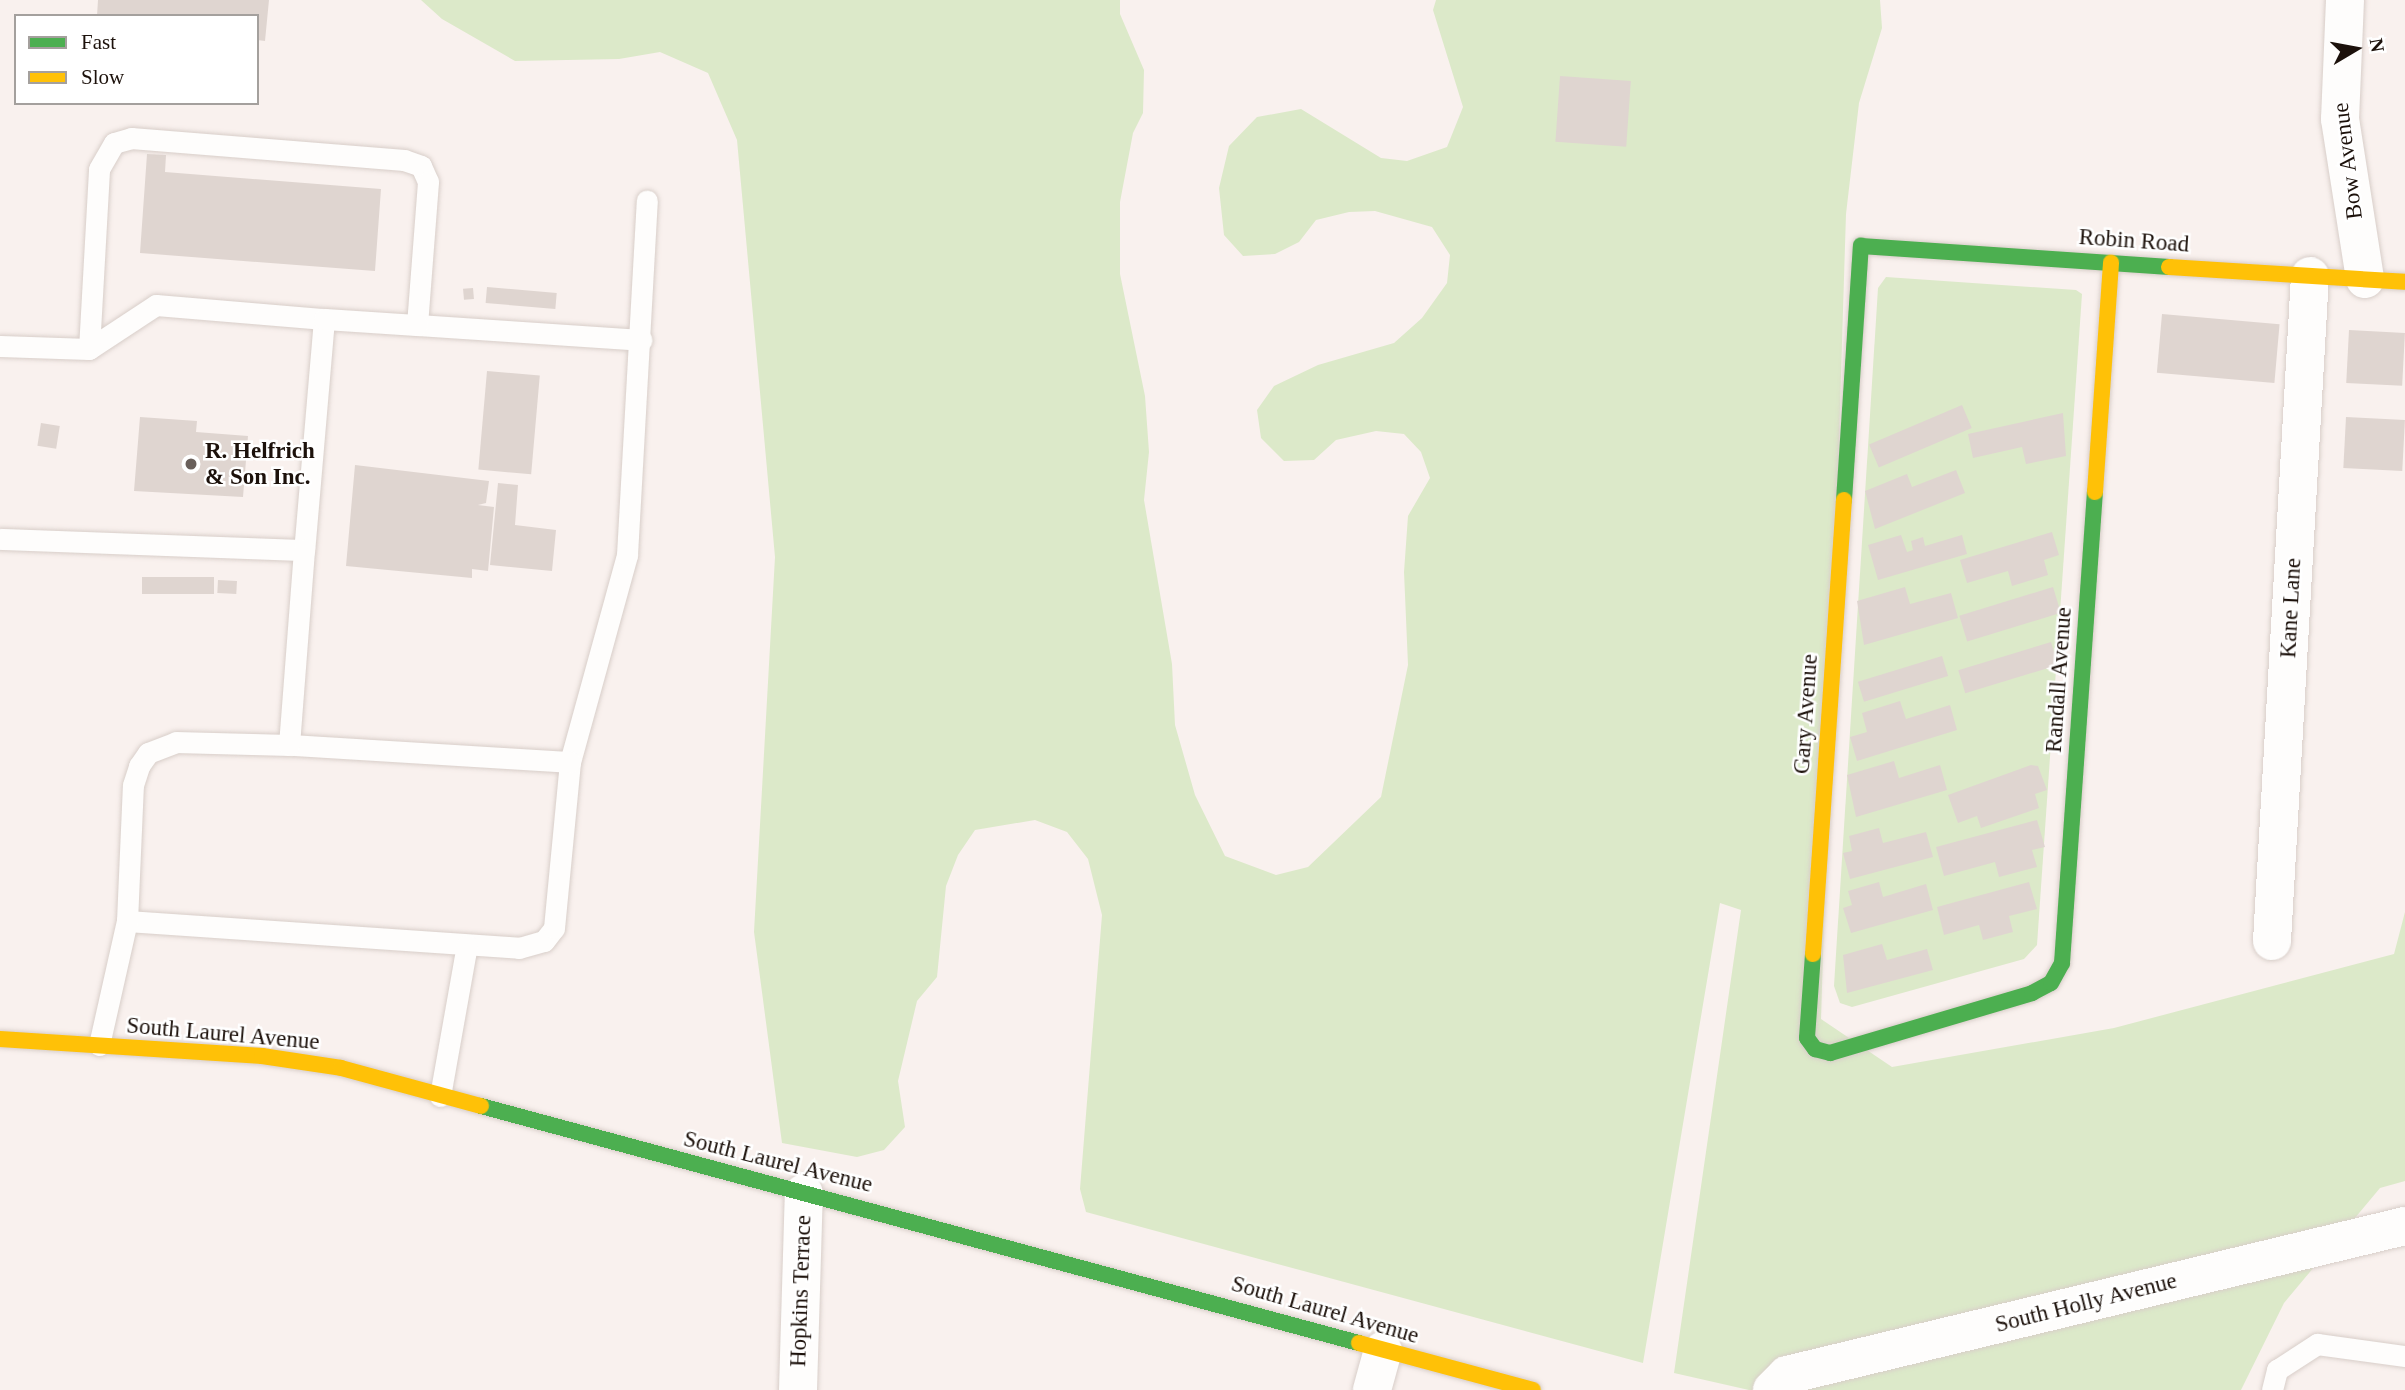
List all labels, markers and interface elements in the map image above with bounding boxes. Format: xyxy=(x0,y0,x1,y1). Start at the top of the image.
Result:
legend xyxy=(14,14,259,105)
north arrow xyxy=(2321,14,2391,84)
text: Fast xyxy=(81,30,116,54)
text: N xyxy=(2366,37,2389,54)
text: Slow xyxy=(81,65,124,89)
street label: Bow Avenue xyxy=(2327,100,2369,222)
street label: Robin Road xyxy=(2078,223,2190,259)
place label: R. Helfrich & Son Inc. xyxy=(205,437,315,491)
marker: R. Helfrich & Son Inc. xyxy=(183,456,199,472)
street label: Kane Lane xyxy=(2275,557,2307,659)
street label: Randall Avenue xyxy=(2040,606,2078,754)
street label: Gary Avenue xyxy=(1788,652,1824,776)
street label: South Laurel Avenue xyxy=(125,1012,321,1056)
street label: South Laurel Avenue xyxy=(680,1125,876,1199)
street label: Hopkins Terrace xyxy=(785,1214,817,1368)
street label: South Holly Avenue xyxy=(1992,1267,2180,1339)
street label: South Laurel Avenue xyxy=(1227,1270,1423,1350)

